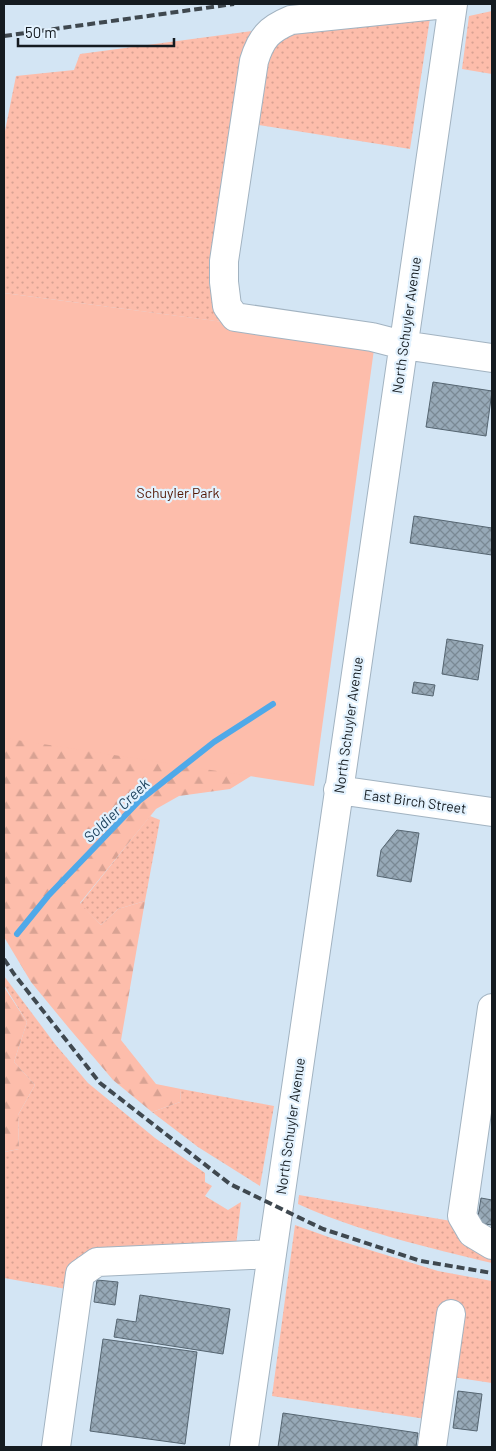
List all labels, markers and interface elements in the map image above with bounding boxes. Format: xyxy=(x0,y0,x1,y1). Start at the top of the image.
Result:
scale bar xyxy=(18,15,174,47)
text: 50 m xyxy=(25,23,57,41)
street label: North Schuyler Avenue xyxy=(388,256,424,394)
park label: Schuyler Park xyxy=(136,484,220,501)
street label: North Schuyler Avenue xyxy=(330,656,366,794)
water label: Soldier Creek xyxy=(79,774,153,846)
street label: East Birch Street xyxy=(363,785,467,817)
street label: North Schuyler Avenue xyxy=(272,1057,308,1195)

